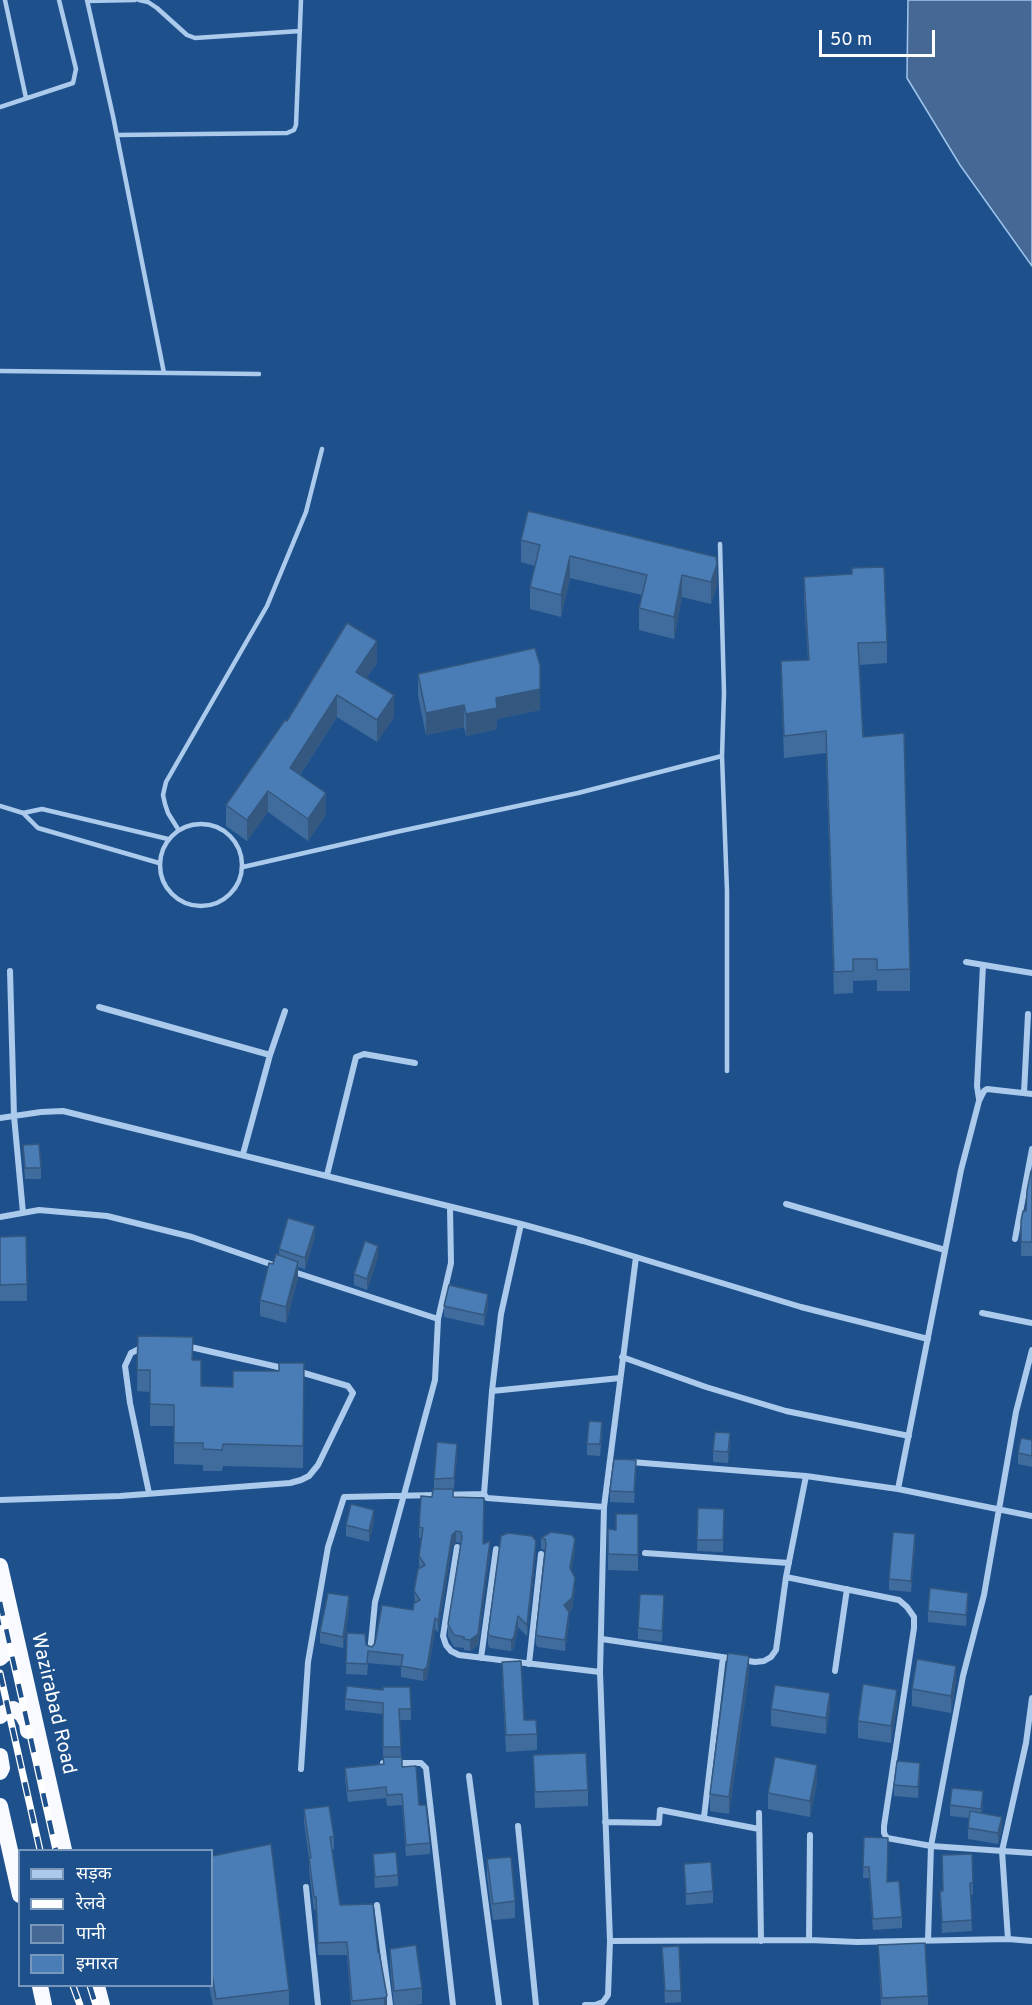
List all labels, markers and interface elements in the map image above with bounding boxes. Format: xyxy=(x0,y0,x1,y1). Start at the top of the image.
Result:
scale bar xyxy=(822,18,938,56)
text: 50 m xyxy=(830,29,872,52)
street label: Wazirabad Road xyxy=(24,1631,80,1777)
legend xyxy=(18,1849,213,1987)
text: सड़क xyxy=(76,1863,112,1886)
text: रेलवे xyxy=(76,1893,106,1916)
text: पानी xyxy=(76,1923,106,1946)
text: इमारत xyxy=(76,1953,118,1976)

